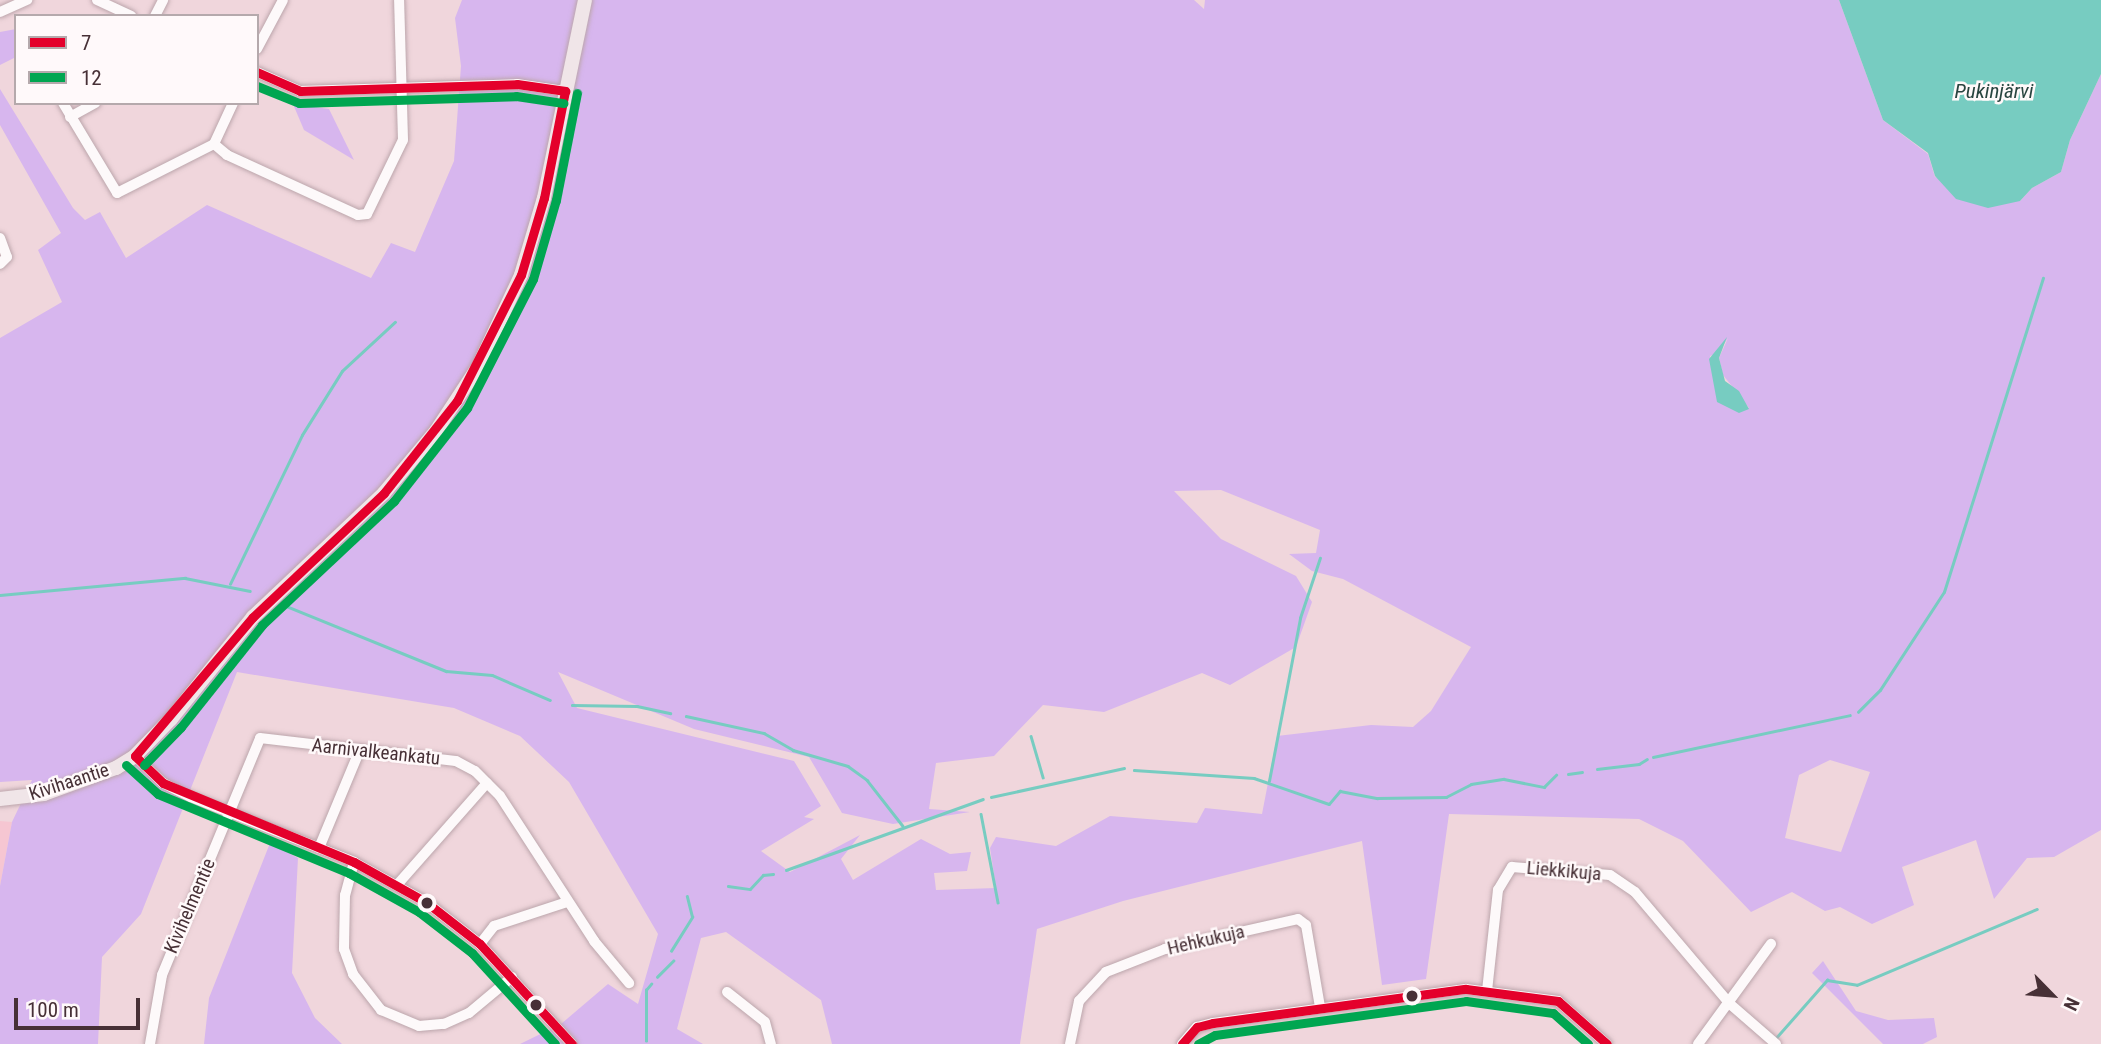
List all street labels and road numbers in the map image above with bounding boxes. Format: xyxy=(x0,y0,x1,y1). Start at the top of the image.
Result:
street label: Aarnivalkeankatu xyxy=(311,734,441,770)
street label: Kivihaantie xyxy=(26,758,112,806)
street label: Kivihelmentie xyxy=(160,855,220,957)
street label: Liekkikuja xyxy=(1526,856,1602,886)
street label: Hehkukuja xyxy=(1165,920,1247,960)

